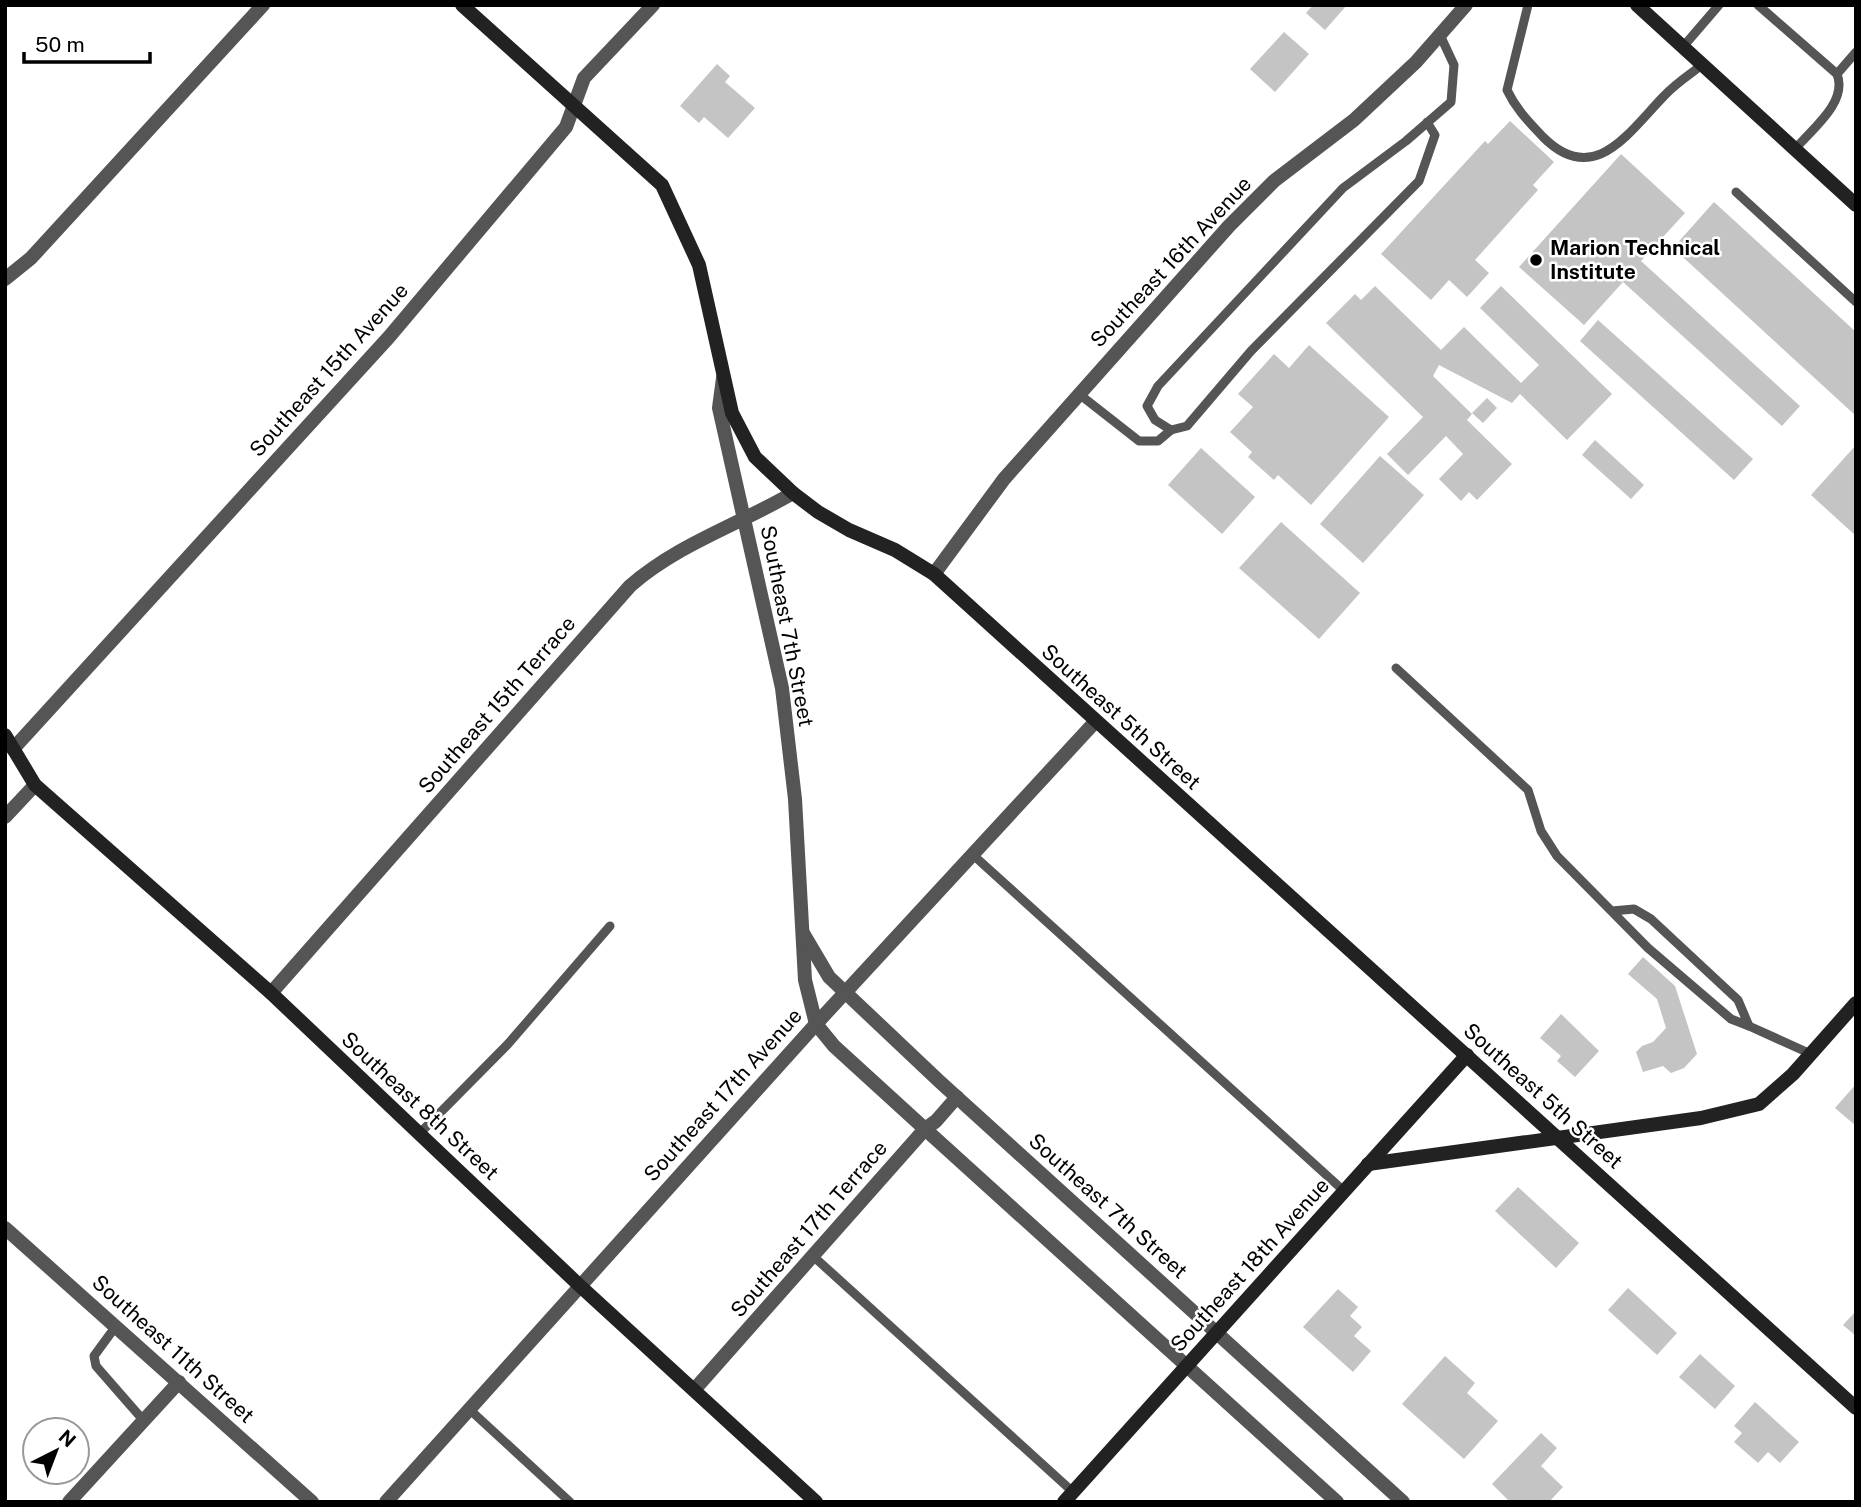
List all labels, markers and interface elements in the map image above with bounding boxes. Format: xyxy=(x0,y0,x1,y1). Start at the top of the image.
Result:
scale bar xyxy=(24,21,150,65)
text: 50 m xyxy=(35,32,85,57)
street label: Southeast 16th Avenue xyxy=(1085,171,1256,352)
place label: Marion Technical Institute xyxy=(1550,235,1720,284)
marker: Marion Technical Institute xyxy=(1528,252,1544,268)
street label: Southeast 15th Avenue xyxy=(244,278,413,462)
street label: Southeast 7th Street xyxy=(756,523,819,729)
street label: Southeast 15th Terrace xyxy=(413,611,580,798)
street label: Southeast 5th Street xyxy=(1037,639,1206,795)
street label: Southeast 17th Avenue xyxy=(638,1003,807,1186)
street label: Southeast 5th Street xyxy=(1459,1018,1628,1174)
street label: Southeast 8th Street xyxy=(337,1026,504,1185)
street label: Southeast 7th Street xyxy=(1024,1128,1193,1283)
street label: Southeast 17th Terrace xyxy=(725,1135,892,1322)
street label: Southeast 18th Avenue xyxy=(1165,1173,1334,1357)
street label: Southeast 11th Street xyxy=(87,1269,259,1428)
north arrow xyxy=(21,1416,91,1486)
text: N xyxy=(54,1425,80,1452)

